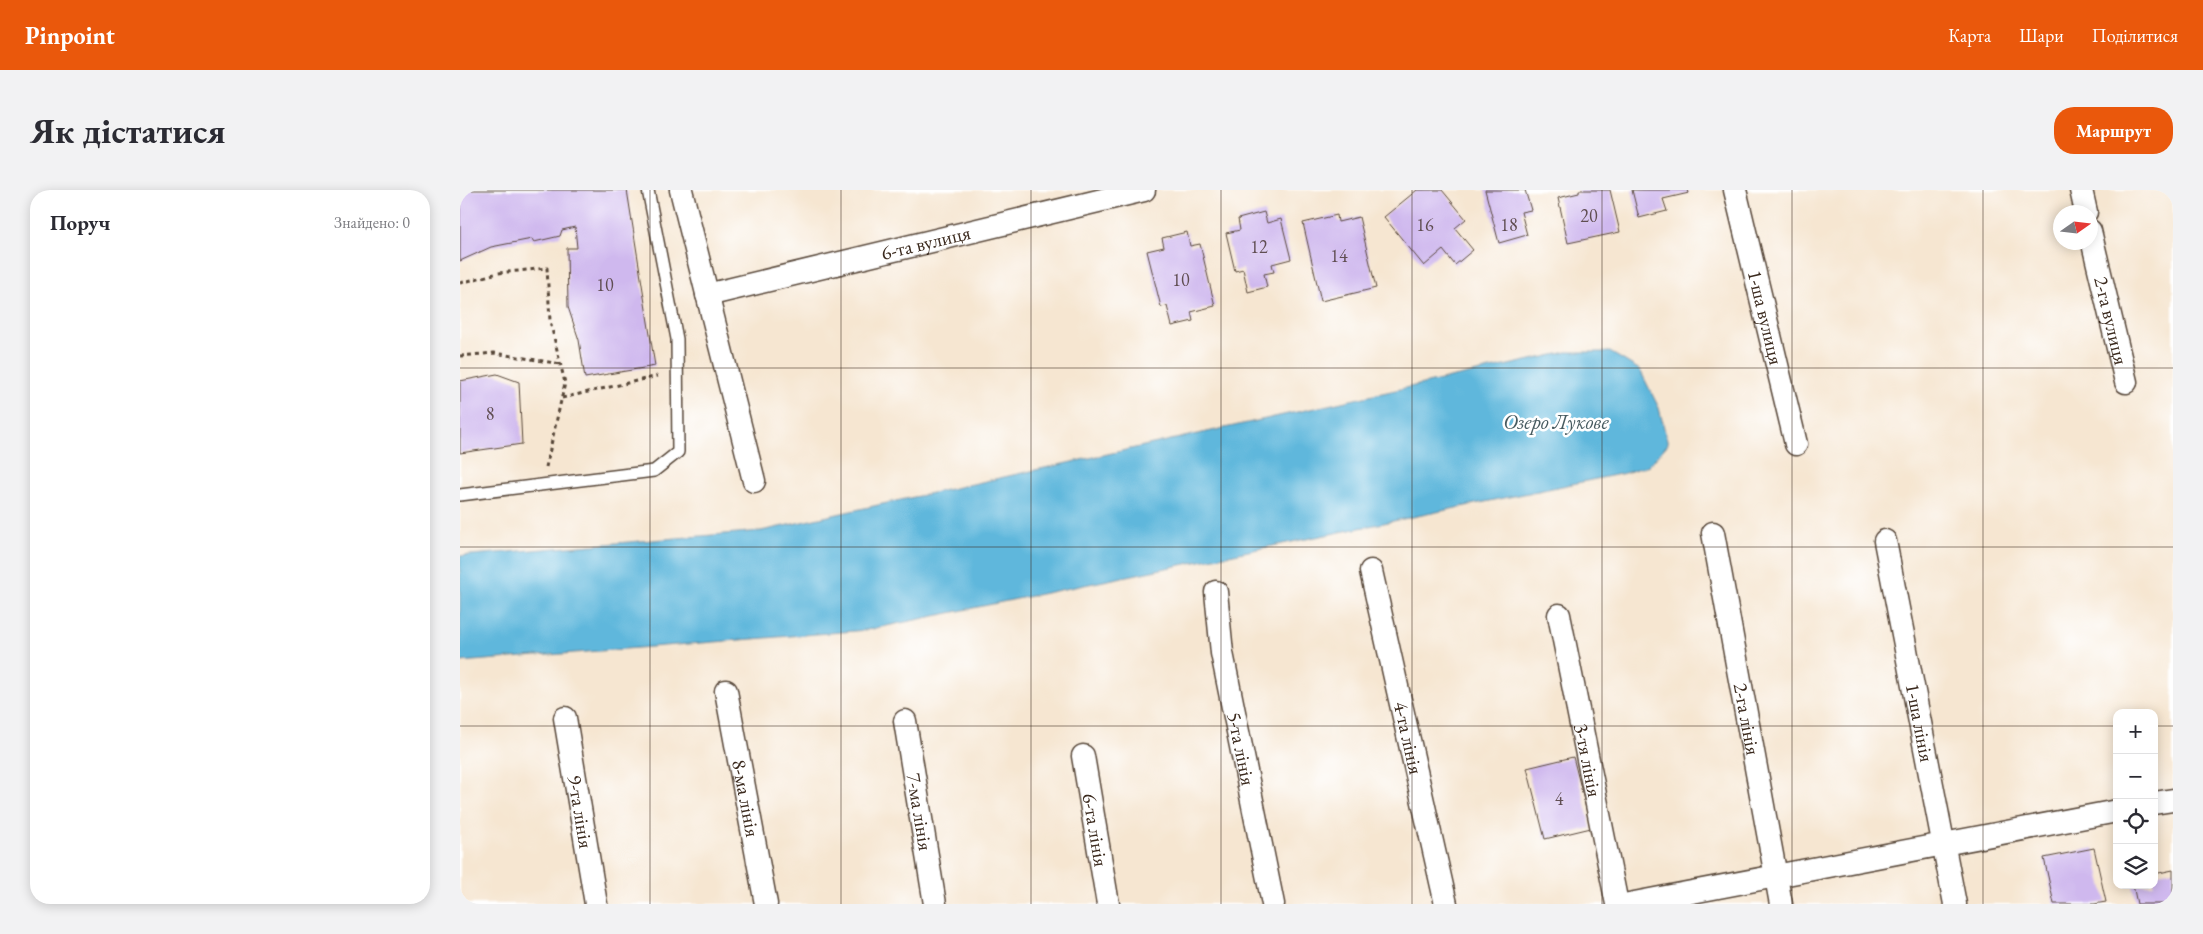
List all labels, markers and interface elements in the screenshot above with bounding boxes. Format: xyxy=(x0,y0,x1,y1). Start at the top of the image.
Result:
text: Pinpoint xyxy=(25,20,115,51)
text: Карта xyxy=(1948,24,1991,47)
text: Шари xyxy=(2019,24,2064,47)
text: Поділитися xyxy=(2092,24,2178,47)
button: Маршрут xyxy=(2054,107,2173,154)
text: Як дістатися xyxy=(30,108,225,153)
house number: 20 xyxy=(1580,204,1598,227)
north arrow xyxy=(2053,205,2098,250)
text: Поруч xyxy=(50,209,110,236)
text: Знайдено: 0 xyxy=(334,212,410,233)
house number: 16 xyxy=(1416,213,1434,236)
house number: 18 xyxy=(1500,213,1518,236)
street label: 6-та вулиця xyxy=(878,219,973,266)
house number: 12 xyxy=(1250,235,1268,258)
house number: 14 xyxy=(1330,244,1348,267)
street label: 1-ша вулиця xyxy=(1742,267,1790,368)
house number: 10 xyxy=(1172,268,1190,291)
house number: 10 xyxy=(596,273,614,296)
street label: 2-га вулиця xyxy=(2088,274,2134,367)
house number: 8 xyxy=(486,402,494,425)
water label: Озеро Лукове xyxy=(1503,408,1610,435)
street label: 2-га лінія xyxy=(1728,681,1766,757)
street label: 1-ша лінія xyxy=(1900,681,1940,764)
street label: 4-та лінія xyxy=(1388,699,1429,777)
map controls xyxy=(2113,709,2158,889)
button: + xyxy=(2113,709,2158,754)
street label: 5-та лінія xyxy=(1221,710,1262,788)
street label: 3-тя лінія xyxy=(1568,721,1608,799)
button: − xyxy=(2113,754,2158,799)
street label: 8-ма лінія xyxy=(726,757,766,839)
street label: 7-ма лінія xyxy=(901,771,939,853)
street label: 9-та лінія xyxy=(562,773,600,850)
house number: 4 xyxy=(1555,787,1564,810)
street label: 6-та лінія xyxy=(1077,791,1114,869)
button: locate xyxy=(2113,799,2158,844)
button: layers xyxy=(2113,844,2158,889)

